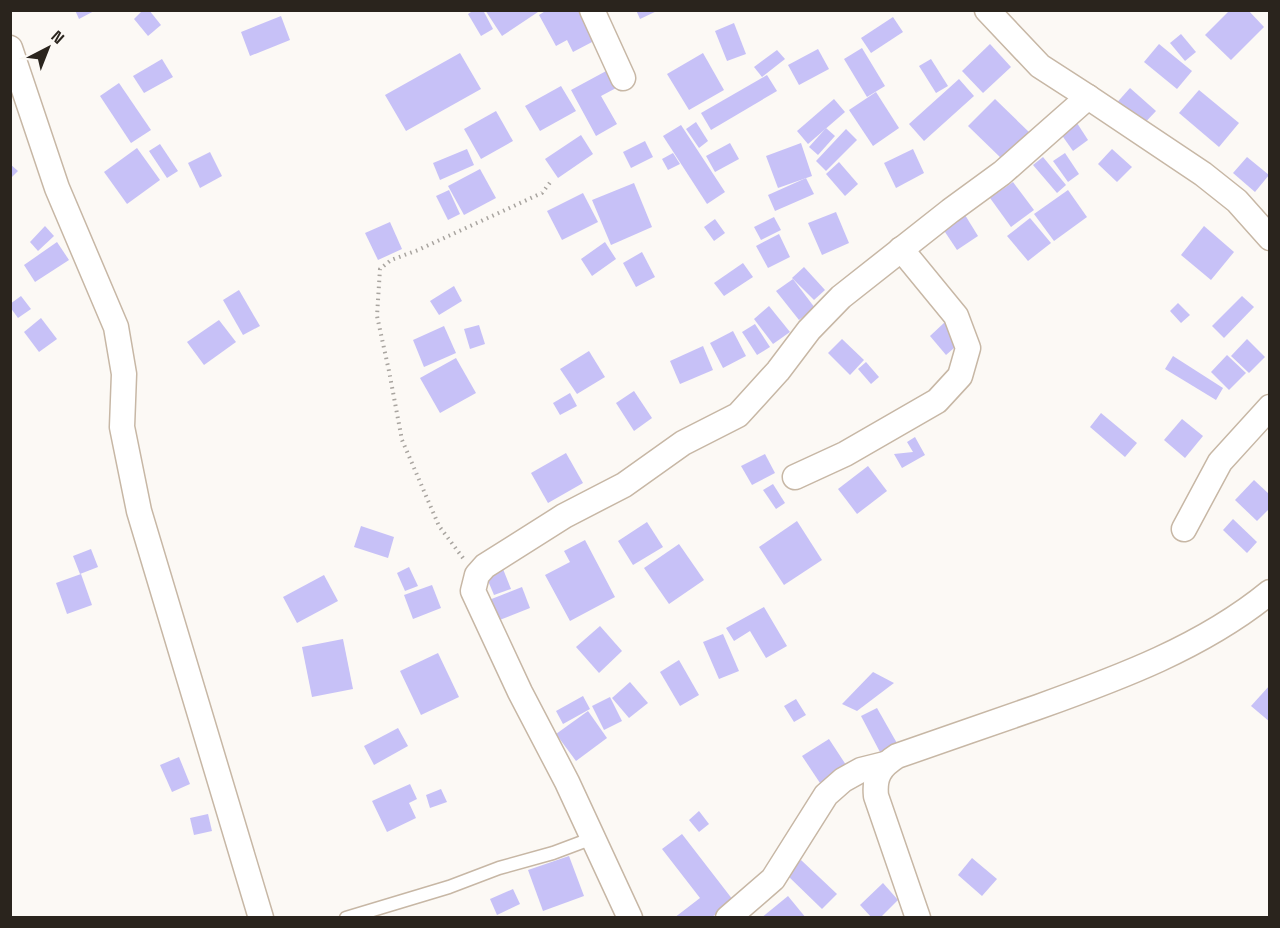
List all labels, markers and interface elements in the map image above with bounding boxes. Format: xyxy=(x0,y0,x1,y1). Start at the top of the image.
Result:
north arrow xyxy=(18,18,78,78)
text: N xyxy=(47,26,69,49)

